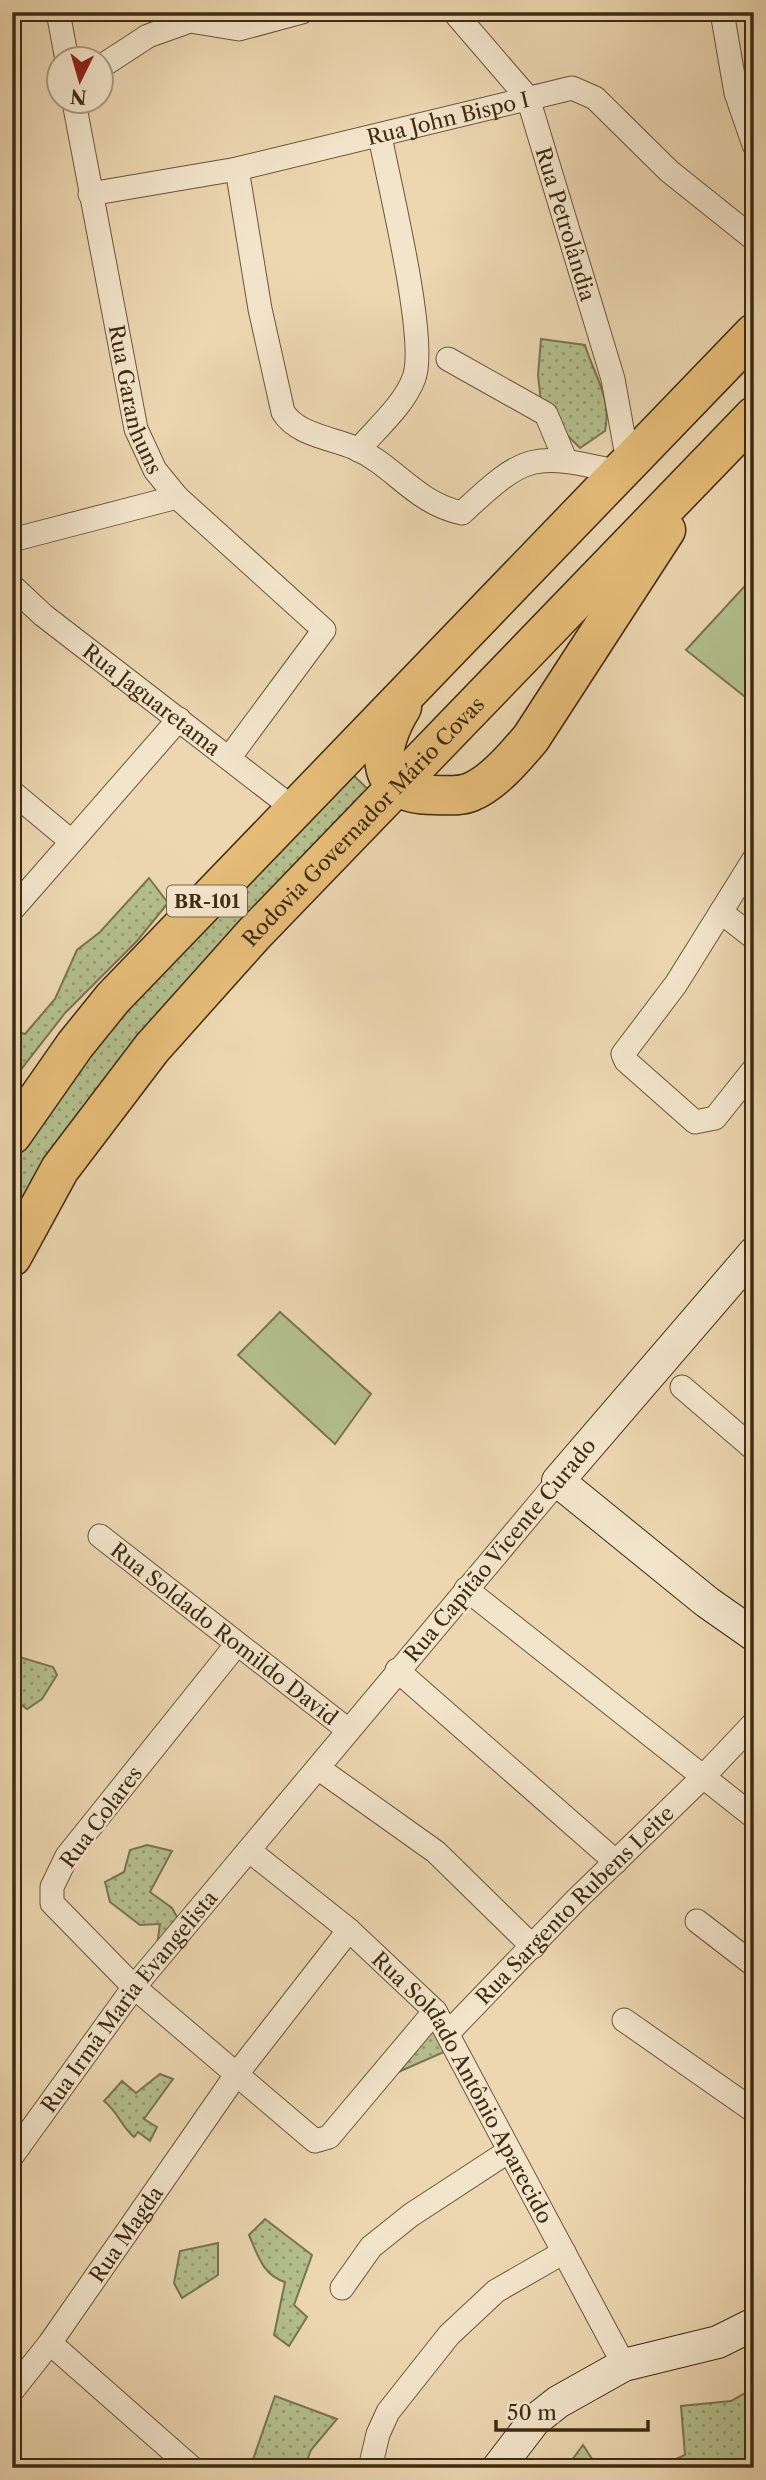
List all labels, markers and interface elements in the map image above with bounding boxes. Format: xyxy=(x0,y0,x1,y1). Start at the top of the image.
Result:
north arrow xyxy=(46,46,116,116)
text: N xyxy=(69,84,88,109)
street label: Rua John Bispo I xyxy=(364,86,532,150)
street label: Rua Petrolândia xyxy=(531,144,601,305)
street label: Rua Garanhuns xyxy=(104,323,168,478)
street label: Rua Jaguaretama xyxy=(78,638,226,761)
street label: Rodovia Governador Mário Covas xyxy=(237,691,489,951)
road number: BR-101 xyxy=(167,886,247,917)
street label: Rua Capitão Vicente Curado xyxy=(399,1433,601,1667)
street label: Rua Soldado Romildo David xyxy=(106,1537,343,1730)
street label: Rua Colares xyxy=(55,1761,147,1873)
street label: Rua Sargento Rubens Leite xyxy=(470,1800,679,2009)
street label: Rua Irmã Maria Evangelista xyxy=(35,1884,223,2117)
street label: Rua Soldado Antônio Aparecido xyxy=(367,1946,558,2227)
street label: Rua Magda xyxy=(84,2180,168,2287)
scale bar xyxy=(496,2389,649,2433)
text: 50 m xyxy=(507,2400,557,2425)

